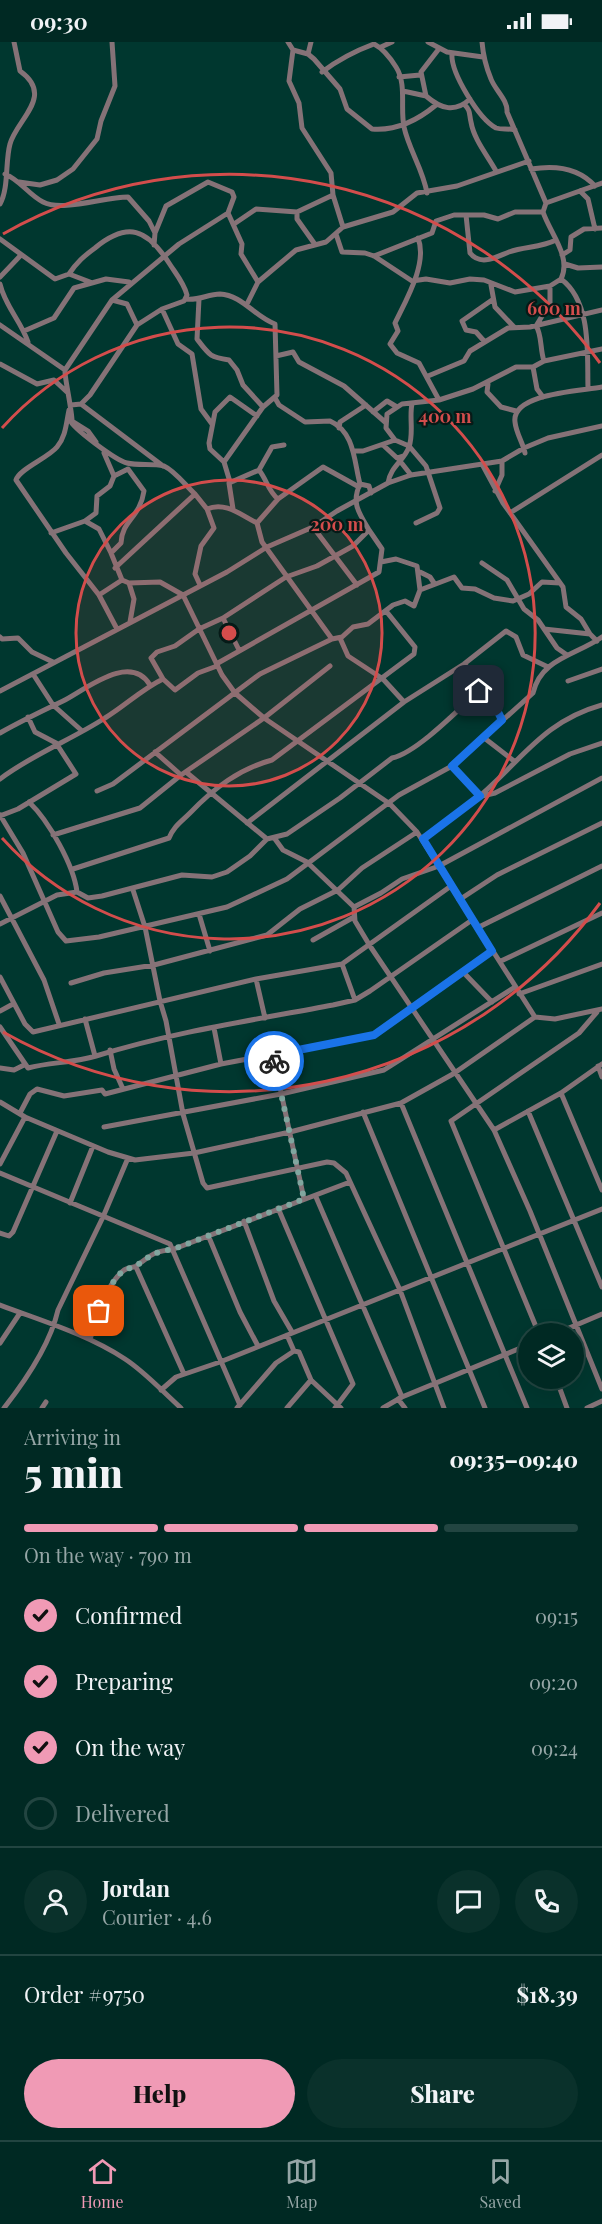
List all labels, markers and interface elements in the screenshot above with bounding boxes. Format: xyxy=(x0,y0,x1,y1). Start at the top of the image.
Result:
text: 09:30 xyxy=(30,6,88,36)
text: 600 m xyxy=(527,296,582,320)
text: 400 m xyxy=(418,404,472,428)
text: 200 m xyxy=(310,512,364,536)
centre of rings xyxy=(219,623,239,643)
pin xyxy=(453,665,504,716)
icon: home xyxy=(462,674,495,707)
courier xyxy=(244,1031,304,1091)
icon: bike xyxy=(258,1045,291,1078)
pin xyxy=(73,1285,124,1336)
icon: bag xyxy=(82,1294,115,1327)
map controls xyxy=(518,1323,584,1389)
button: layers xyxy=(518,1323,584,1389)
text: Arriving in xyxy=(24,1423,121,1450)
text: 09:35–09:40 xyxy=(450,1444,578,1474)
text: 5 min xyxy=(24,1446,123,1498)
text: On the way · 790 m xyxy=(24,1541,192,1568)
icon: check xyxy=(24,1599,57,1632)
text: Confirmed xyxy=(75,1600,182,1630)
text: 09:15 xyxy=(535,1602,578,1629)
icon: check xyxy=(24,1665,57,1698)
text: Preparing xyxy=(75,1666,173,1696)
text: 09:20 xyxy=(529,1668,578,1695)
icon: check xyxy=(24,1731,57,1764)
text: On the way xyxy=(75,1732,185,1762)
text: 09:24 xyxy=(531,1734,578,1761)
text: Delivered xyxy=(75,1798,170,1828)
button: person xyxy=(24,1870,87,1933)
button: chat xyxy=(437,1870,500,1933)
button: phone xyxy=(515,1870,578,1933)
text: Jordan xyxy=(102,1873,170,1903)
text: Courier · 4.6 xyxy=(102,1903,212,1930)
text: Order #9750 xyxy=(24,1979,145,2009)
text: $18.39 xyxy=(516,1979,578,2009)
button: Help xyxy=(24,2059,295,2128)
button: Share xyxy=(307,2059,578,2128)
tab: Home xyxy=(81,2155,124,2212)
tab: Map xyxy=(285,2155,318,2212)
tab: Saved xyxy=(480,2155,521,2212)

